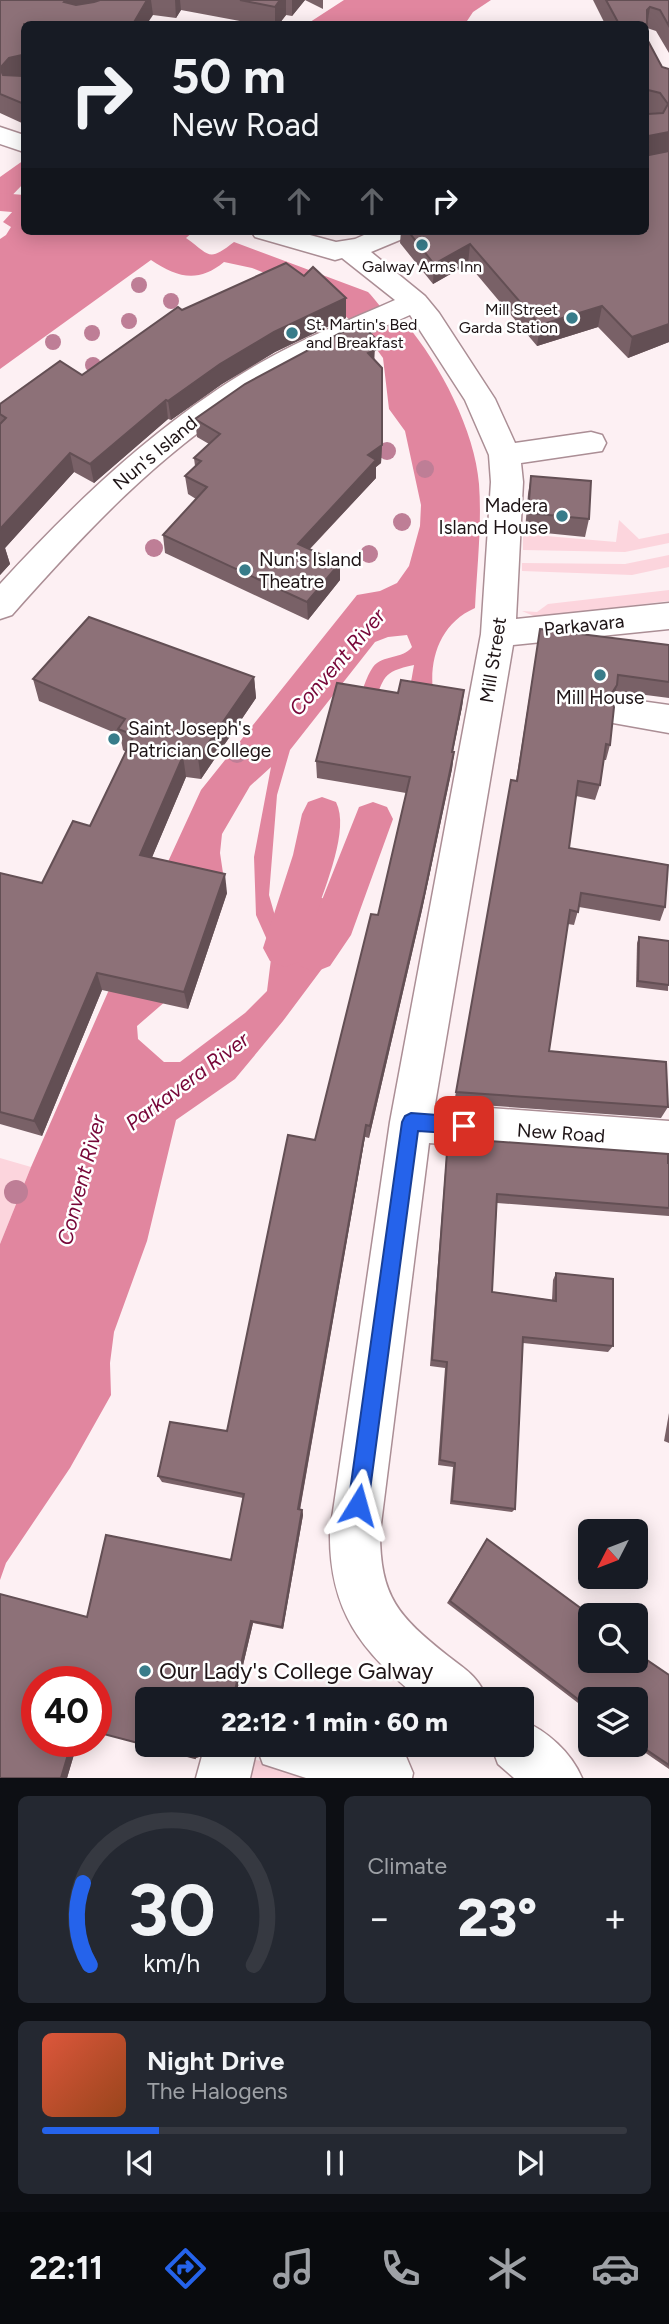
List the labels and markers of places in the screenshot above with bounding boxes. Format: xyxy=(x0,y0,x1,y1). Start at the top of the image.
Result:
marker: Galway Arms Inn xyxy=(414,237,430,253)
place label: Galway Arms Inn xyxy=(362,257,482,276)
place label: Mill Street Garda Station xyxy=(459,300,558,337)
marker: Mill Street Garda Station xyxy=(564,310,580,326)
place label: St. Martin's Bed and Breakfast xyxy=(306,315,417,352)
marker: St. Martin's Bed and Breakfast xyxy=(284,325,300,341)
place label: Madera Island House xyxy=(439,494,548,539)
marker: Madera Island House xyxy=(554,508,570,524)
place label: Nun's Island Theatre xyxy=(259,548,362,593)
marker: Nun's Island Theatre xyxy=(237,562,253,578)
marker: Mill House xyxy=(592,667,608,683)
place label: Mill House xyxy=(556,686,644,709)
place label: Saint Joseph's Patrician College xyxy=(128,717,271,762)
marker: Saint Joseph's Patrician College xyxy=(106,731,122,747)
pin xyxy=(434,1096,494,1156)
place label: Our Lady's College Galway xyxy=(159,1657,433,1685)
marker: Our Lady's College Galway xyxy=(137,1663,153,1679)

